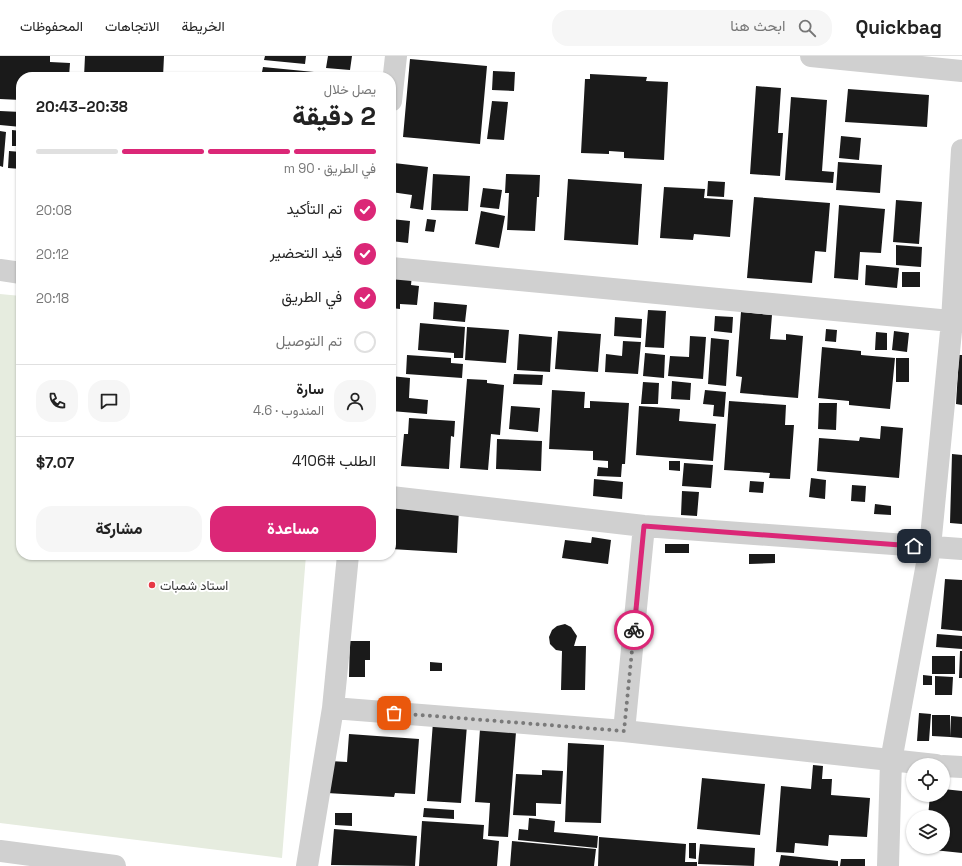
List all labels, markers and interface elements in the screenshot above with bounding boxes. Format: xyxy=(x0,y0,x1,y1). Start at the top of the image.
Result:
search box xyxy=(552,10,832,46)
text: Quickbag xyxy=(856,15,942,40)
text: ابحث هنا xyxy=(730,16,786,35)
text: المحفوظات xyxy=(20,17,83,35)
text: الاتجاهات xyxy=(105,17,159,35)
text: الخريطة xyxy=(181,17,225,35)
icon: search xyxy=(796,17,818,39)
text: يصل خلال xyxy=(324,81,376,98)
text: 20:38–20:43 xyxy=(36,97,128,116)
text: 2 دقيقة xyxy=(292,99,376,133)
text: في الطريق · 90 m xyxy=(284,160,376,177)
text: تم التأكيد xyxy=(286,199,342,218)
icon: check xyxy=(354,199,376,221)
text: 20:08 xyxy=(36,202,72,219)
text: قيد التحضير xyxy=(270,243,342,262)
icon: check xyxy=(354,243,376,265)
text: 20:12 xyxy=(36,246,69,263)
text: في الطريق xyxy=(282,287,342,306)
icon: check xyxy=(354,287,376,309)
text: 20:18 xyxy=(36,290,69,307)
text: تم التوصيل xyxy=(276,331,342,350)
text: سارة xyxy=(296,379,324,398)
button: phone xyxy=(36,380,78,422)
button: chat xyxy=(88,380,130,422)
button: person xyxy=(334,380,376,422)
text: المندوب · 4.6 xyxy=(253,402,324,419)
text: الطلب #4106 xyxy=(292,451,376,470)
text: $7.07 xyxy=(36,453,74,472)
button: مشاركة xyxy=(36,506,202,552)
button: مساعدة xyxy=(210,506,376,552)
pin xyxy=(897,529,931,563)
icon: home xyxy=(903,535,925,557)
place label: استاد شمبات xyxy=(160,577,228,594)
marker: استاد شمبات xyxy=(147,580,157,590)
courier xyxy=(614,610,654,650)
icon: bike xyxy=(623,619,645,641)
pin xyxy=(377,696,411,730)
icon: bag xyxy=(383,702,405,724)
map controls xyxy=(906,758,950,854)
button: locate xyxy=(906,758,950,802)
button: layers xyxy=(906,810,950,854)

